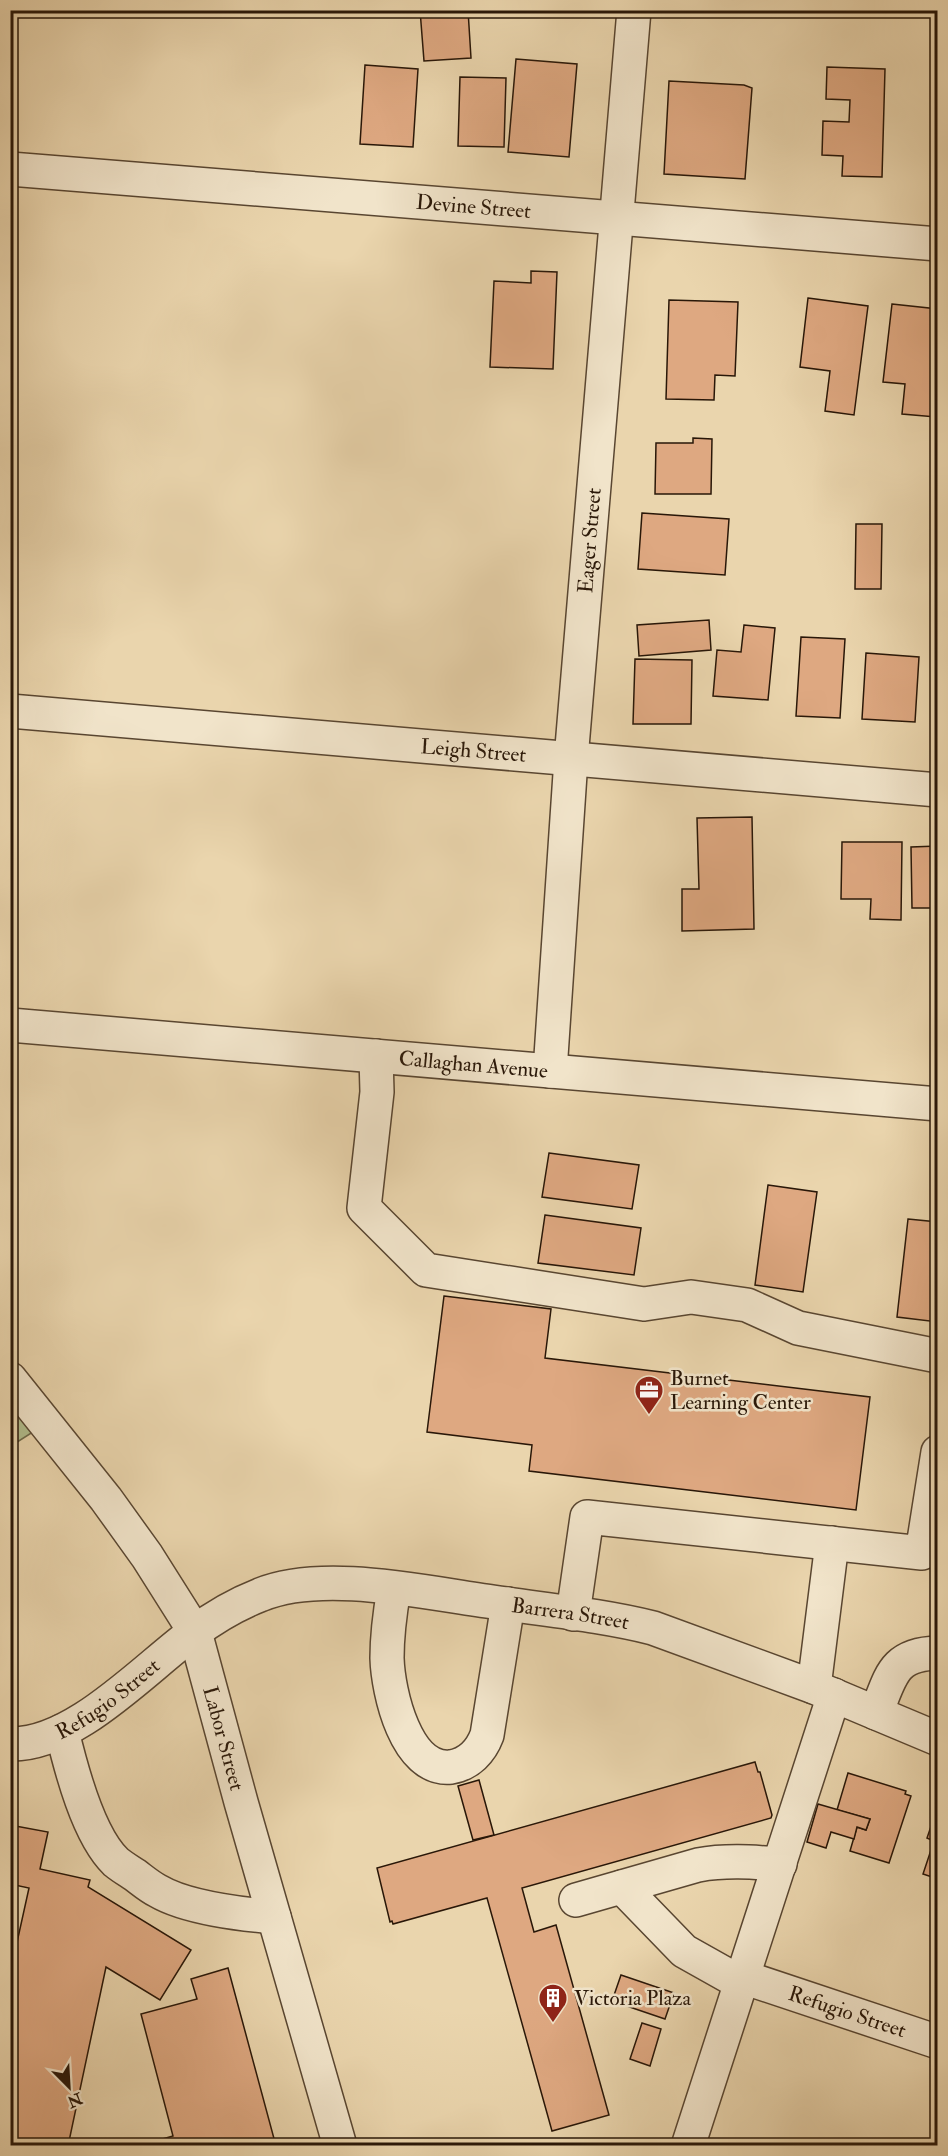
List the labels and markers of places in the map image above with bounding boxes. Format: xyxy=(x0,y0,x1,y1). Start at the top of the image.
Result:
place label: Burnet Learning Center xyxy=(670,1365,811,1416)
office icon: Burnet Learning Center xyxy=(633,1374,665,1416)
building icon: Victoria Plaza xyxy=(537,1982,569,2024)
place label: Victoria Plaza xyxy=(574,1985,692,2012)

